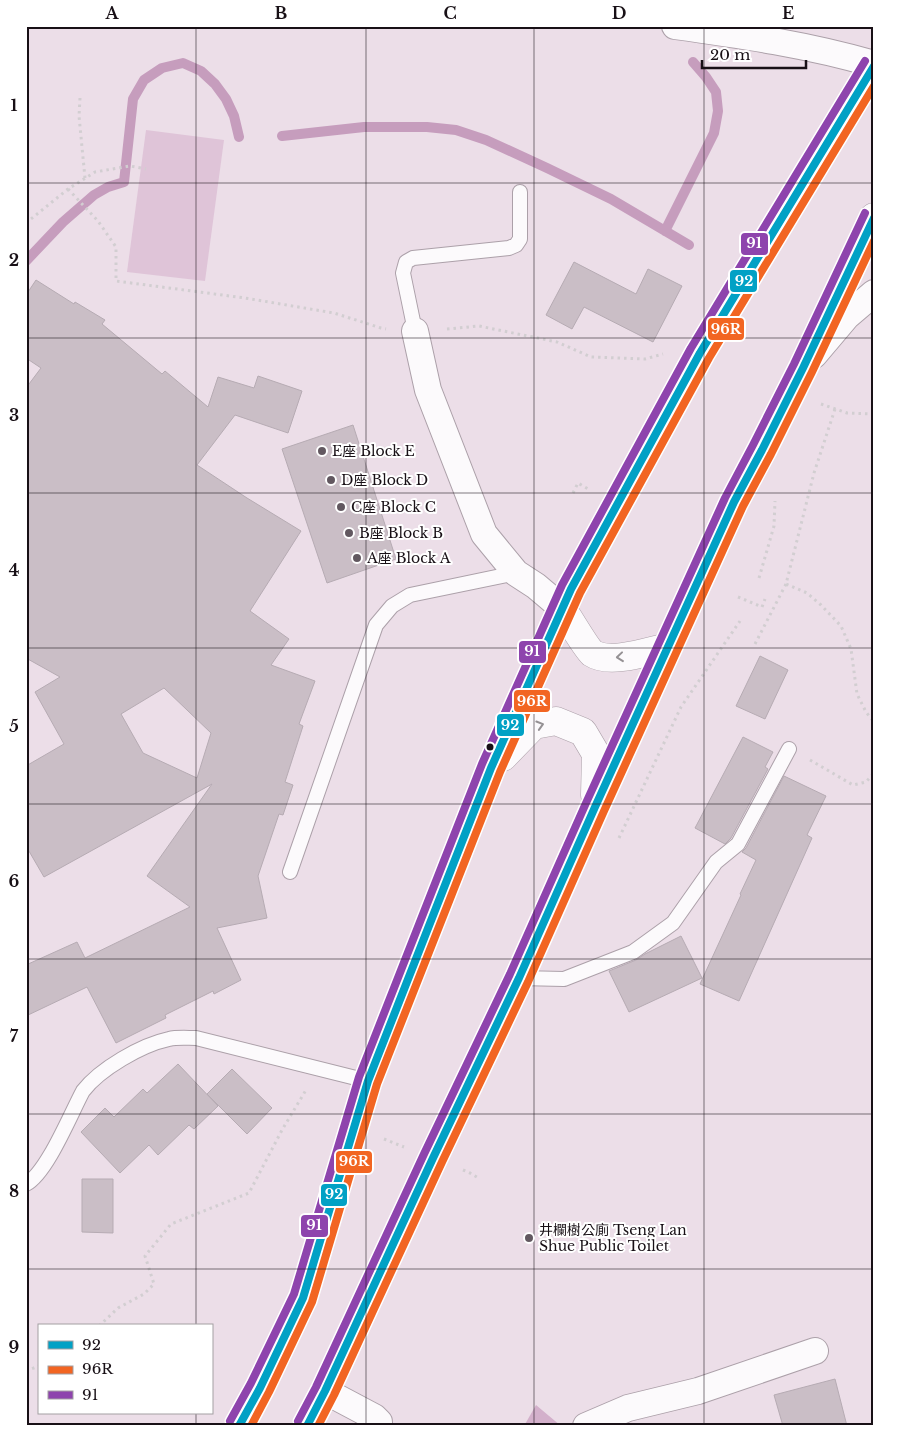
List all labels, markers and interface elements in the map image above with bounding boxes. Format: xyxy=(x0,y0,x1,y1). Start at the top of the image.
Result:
text: A xyxy=(105,3,120,23)
text: B xyxy=(275,3,288,23)
text: C xyxy=(443,3,457,23)
text: D xyxy=(612,3,626,23)
text: E xyxy=(782,3,794,23)
scale bar xyxy=(702,38,806,70)
text: 20 m xyxy=(710,45,750,64)
text: 1 xyxy=(11,95,18,115)
line badge: 91 xyxy=(740,232,769,256)
text: 91 xyxy=(746,234,762,252)
text: 2 xyxy=(9,250,19,270)
line badge: 92 xyxy=(729,269,758,293)
text: 92 xyxy=(735,272,753,290)
line badge: 96R xyxy=(707,317,745,341)
text: 96R xyxy=(711,320,742,338)
text: 3 xyxy=(9,405,19,425)
place label: E座 Block E xyxy=(332,442,415,460)
marker: E座 Block E xyxy=(316,445,328,457)
place label: D座 Block D xyxy=(341,471,428,489)
marker: D座 Block D xyxy=(325,474,337,486)
place label: C座 Block C xyxy=(351,498,436,516)
marker: C座 Block C xyxy=(335,501,347,513)
place label: B座 Block B xyxy=(359,524,443,542)
marker: B座 Block B xyxy=(343,527,355,539)
place label: A座 Block A xyxy=(366,549,451,567)
marker: A座 Block A xyxy=(351,552,363,564)
text: 4 xyxy=(9,560,19,580)
line badge: 91 xyxy=(518,640,547,664)
text: 91 xyxy=(524,642,540,660)
one-way arrow xyxy=(616,651,624,662)
line badge: 96R xyxy=(513,689,551,713)
text: 96R xyxy=(517,692,548,710)
line badge: 92 xyxy=(496,713,525,737)
text: 5 xyxy=(9,716,19,736)
text: 92 xyxy=(501,716,519,734)
one-way arrow xyxy=(535,720,544,730)
unlabelled marker xyxy=(485,742,495,752)
text: 6 xyxy=(9,871,20,891)
text: 7 xyxy=(10,1026,19,1046)
line badge: 96R xyxy=(335,1150,373,1174)
text: 96R xyxy=(339,1152,370,1170)
text: 8 xyxy=(9,1181,19,1201)
line badge: 92 xyxy=(320,1183,348,1207)
text: 92 xyxy=(325,1185,343,1203)
line badge: 91 xyxy=(300,1214,329,1238)
text: 91 xyxy=(306,1216,322,1234)
place label: 井欄樹公廁 Tseng Lan Shue Public Toilet xyxy=(539,1221,687,1255)
marker: 井欄樹公廁 Tseng Lan Shue Public Toilet xyxy=(523,1232,535,1244)
legend xyxy=(38,1324,212,1414)
text: 92 xyxy=(82,1335,101,1354)
text: 9 xyxy=(9,1337,20,1357)
text: 96R xyxy=(82,1359,114,1378)
text: 91 xyxy=(82,1385,98,1404)

